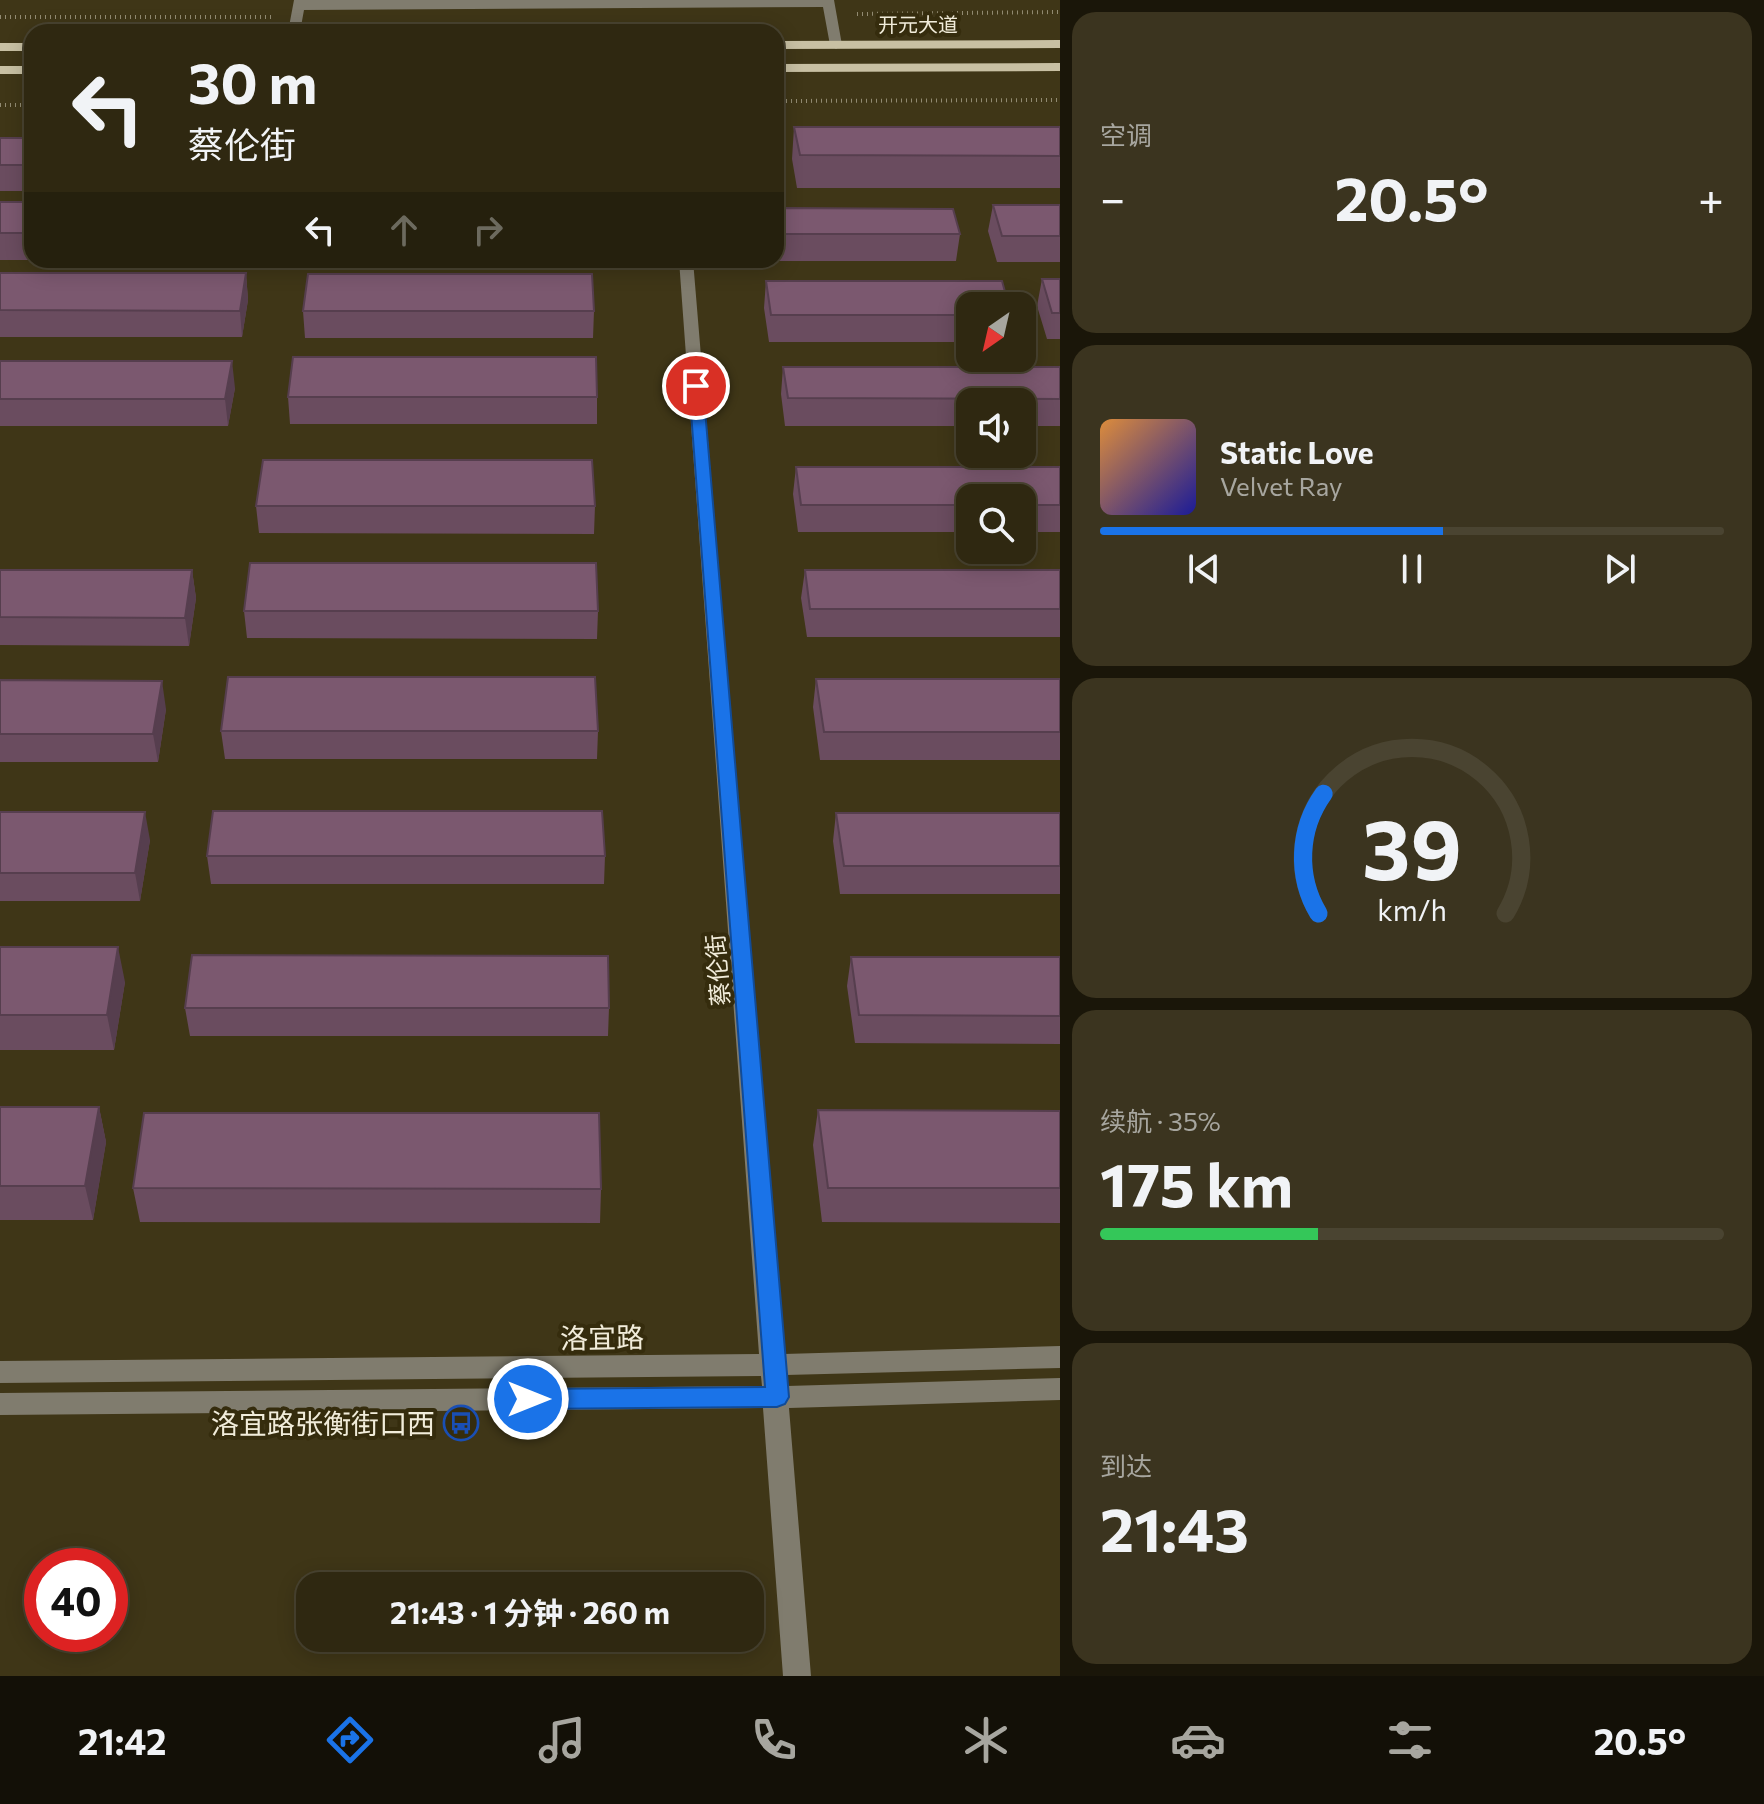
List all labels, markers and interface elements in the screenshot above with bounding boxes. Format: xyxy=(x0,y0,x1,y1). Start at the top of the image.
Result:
street label: 开元大道 xyxy=(878,12,958,36)
text: 30 m xyxy=(188,47,317,116)
icon: left xyxy=(56,56,160,160)
text: 空调 xyxy=(1100,119,1152,150)
text: 蔡伦街 xyxy=(188,121,296,165)
text: 20.5° xyxy=(1335,160,1489,233)
text: − xyxy=(1100,170,1125,224)
text: + xyxy=(1698,170,1724,224)
icon: left xyxy=(298,208,342,252)
icon: ahead xyxy=(382,208,426,252)
icon: right xyxy=(466,208,510,252)
north arrow xyxy=(956,292,1036,372)
map controls xyxy=(956,292,1036,564)
pin xyxy=(662,352,730,420)
icon: arrive xyxy=(674,364,718,408)
button: sound xyxy=(956,388,1036,468)
text: Static Love xyxy=(1220,433,1374,470)
text: Velvet Ray xyxy=(1220,470,1343,501)
button: search xyxy=(956,484,1036,564)
icon: previous xyxy=(1182,547,1226,591)
icon: pause xyxy=(1390,547,1434,591)
icon: next xyxy=(1598,547,1642,591)
text: 39 xyxy=(1362,795,1462,897)
text: km/h xyxy=(1377,892,1447,927)
street label: 蔡伦街 xyxy=(699,933,735,1007)
text: 续航 · 35% xyxy=(1100,1105,1221,1136)
text: 175 km xyxy=(1100,1146,1293,1219)
street label: 洛宜路 xyxy=(560,1319,644,1355)
position arrow xyxy=(486,1357,570,1441)
bus stop icon: 洛宜路张衡街口西 xyxy=(442,1404,480,1442)
place label: 洛宜路张衡街口西 xyxy=(211,1406,435,1440)
text: 到达 xyxy=(1100,1450,1152,1481)
text: 21:43 xyxy=(1100,1491,1249,1564)
speed limit sign: 40 xyxy=(24,1548,128,1652)
text: 21:43 · 1 分钟 · 260 m xyxy=(390,1593,670,1630)
icon: directions xyxy=(322,1712,378,1768)
icon: music xyxy=(534,1712,590,1768)
icon: phone xyxy=(746,1712,802,1768)
icon: climate xyxy=(958,1712,1014,1768)
icon: car xyxy=(1170,1712,1226,1768)
icon: filters xyxy=(1382,1712,1438,1768)
text: 21:42 xyxy=(78,1718,167,1762)
text: 20.5° xyxy=(1594,1718,1686,1762)

